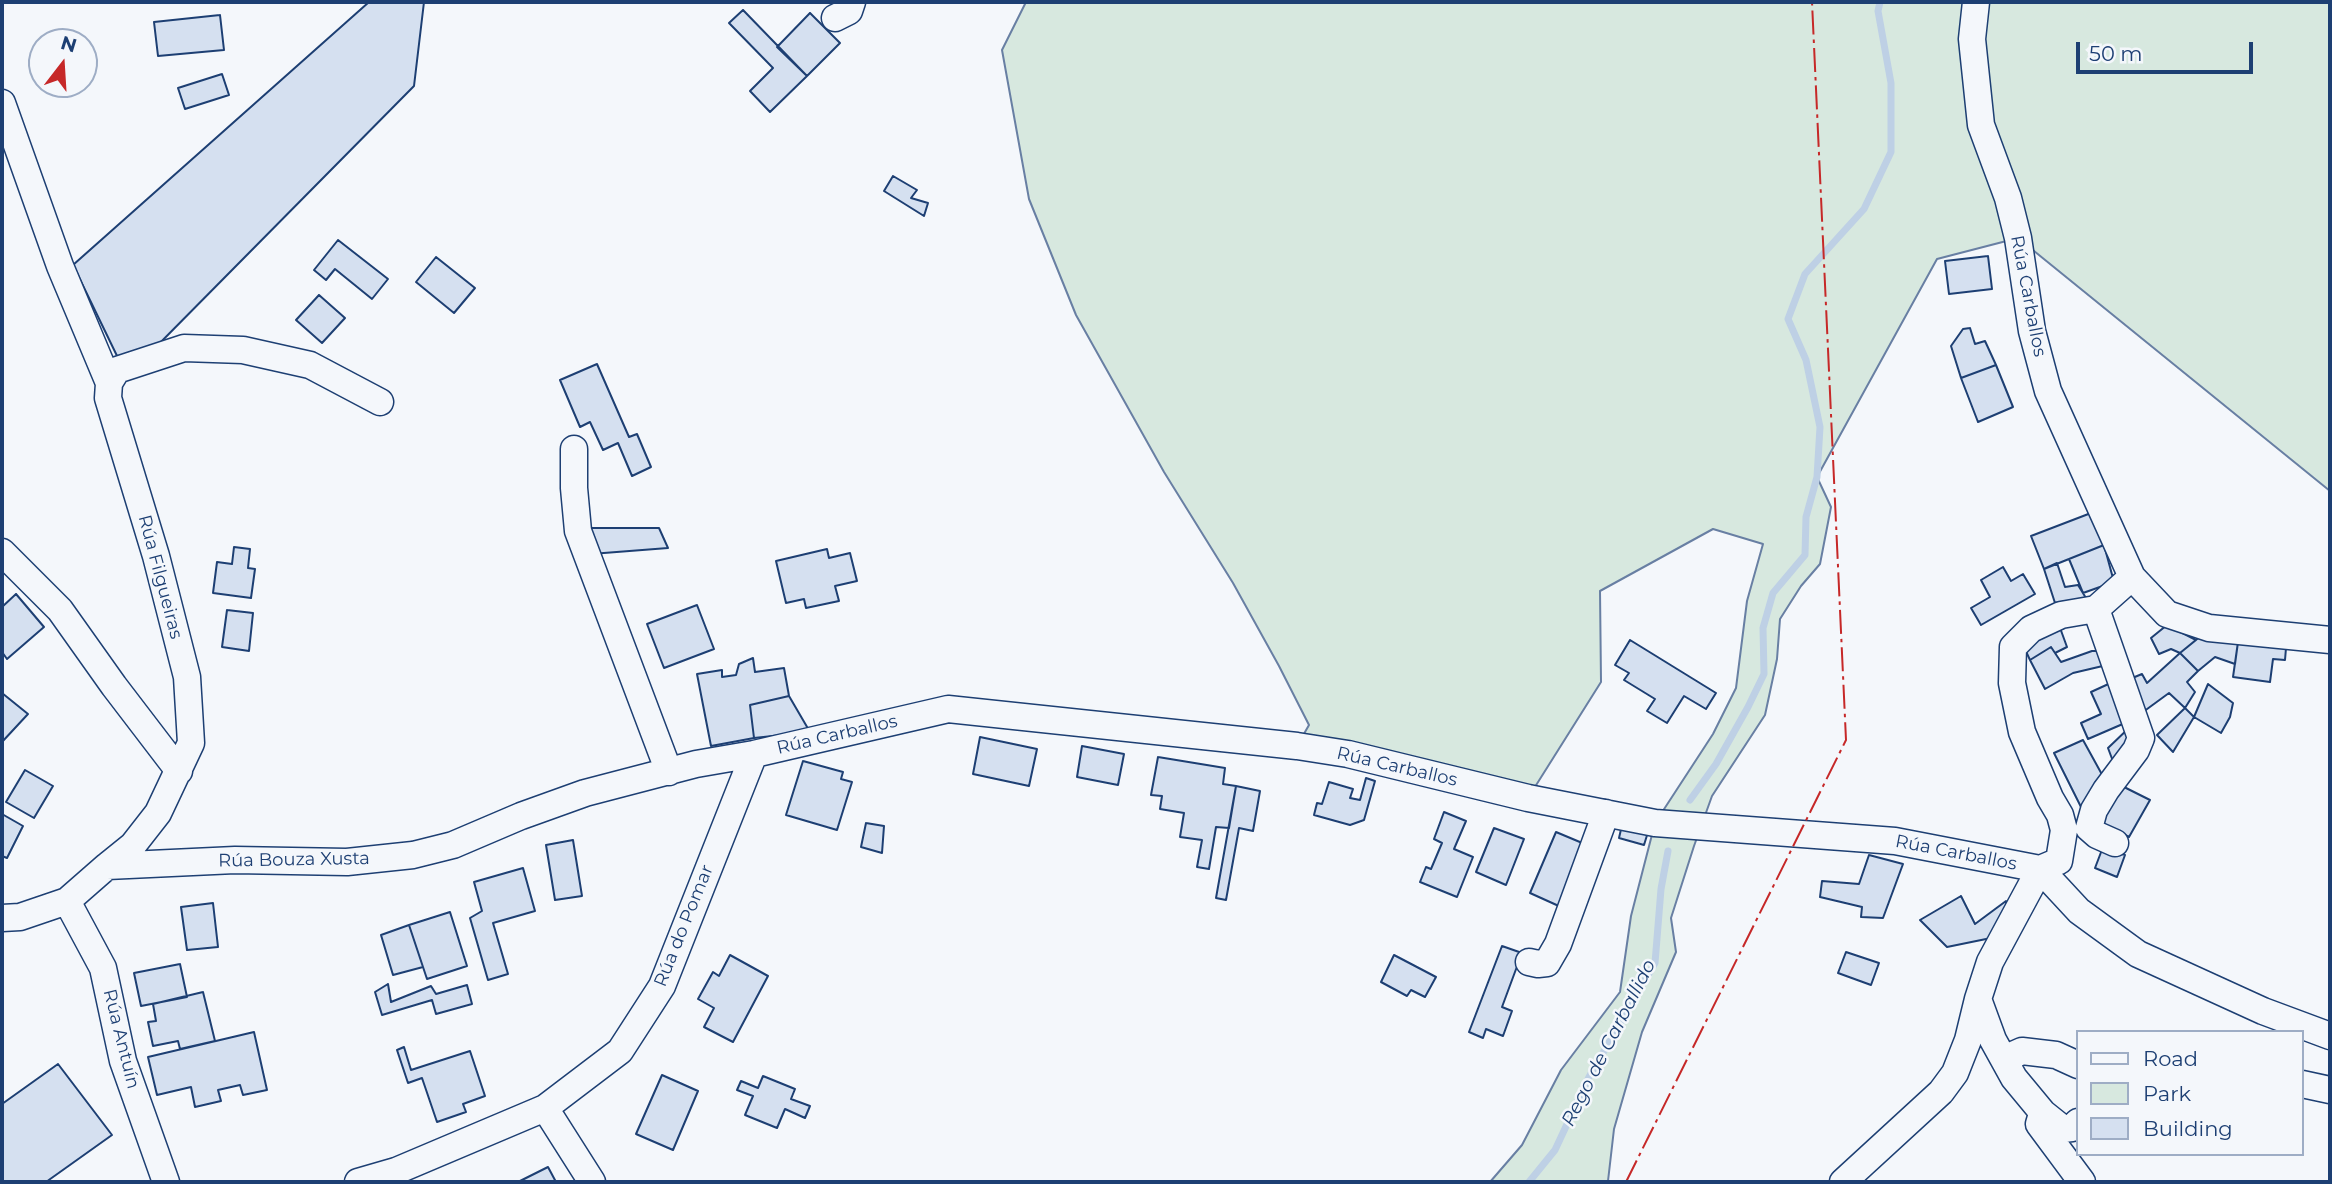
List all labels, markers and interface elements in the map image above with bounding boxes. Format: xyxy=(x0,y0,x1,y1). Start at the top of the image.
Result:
north arrow xyxy=(28,28,98,98)
scale bar xyxy=(2080,28,2257,72)
text: N xyxy=(58,31,79,58)
text: 50 m xyxy=(2089,41,2143,66)
street label: Rúa Carballos xyxy=(2006,233,2050,359)
street label: Rúa Filgueiras xyxy=(133,513,187,641)
street label: Rúa Carballos xyxy=(775,711,899,759)
street label: Rúa Carballos xyxy=(1335,743,1459,791)
street label: Rúa Carballos xyxy=(1893,831,2019,875)
street label: Rúa Bouza Xusta xyxy=(218,848,370,872)
street label: Rúa do Pomar xyxy=(650,862,718,990)
water label: Rego de Carballido xyxy=(1557,956,1661,1130)
street label: Rúa Antuín xyxy=(98,987,144,1091)
legend xyxy=(2076,1030,2304,1156)
text: Road xyxy=(2143,1046,2198,1071)
text: Park xyxy=(2143,1081,2191,1106)
text: Building xyxy=(2143,1116,2233,1141)

